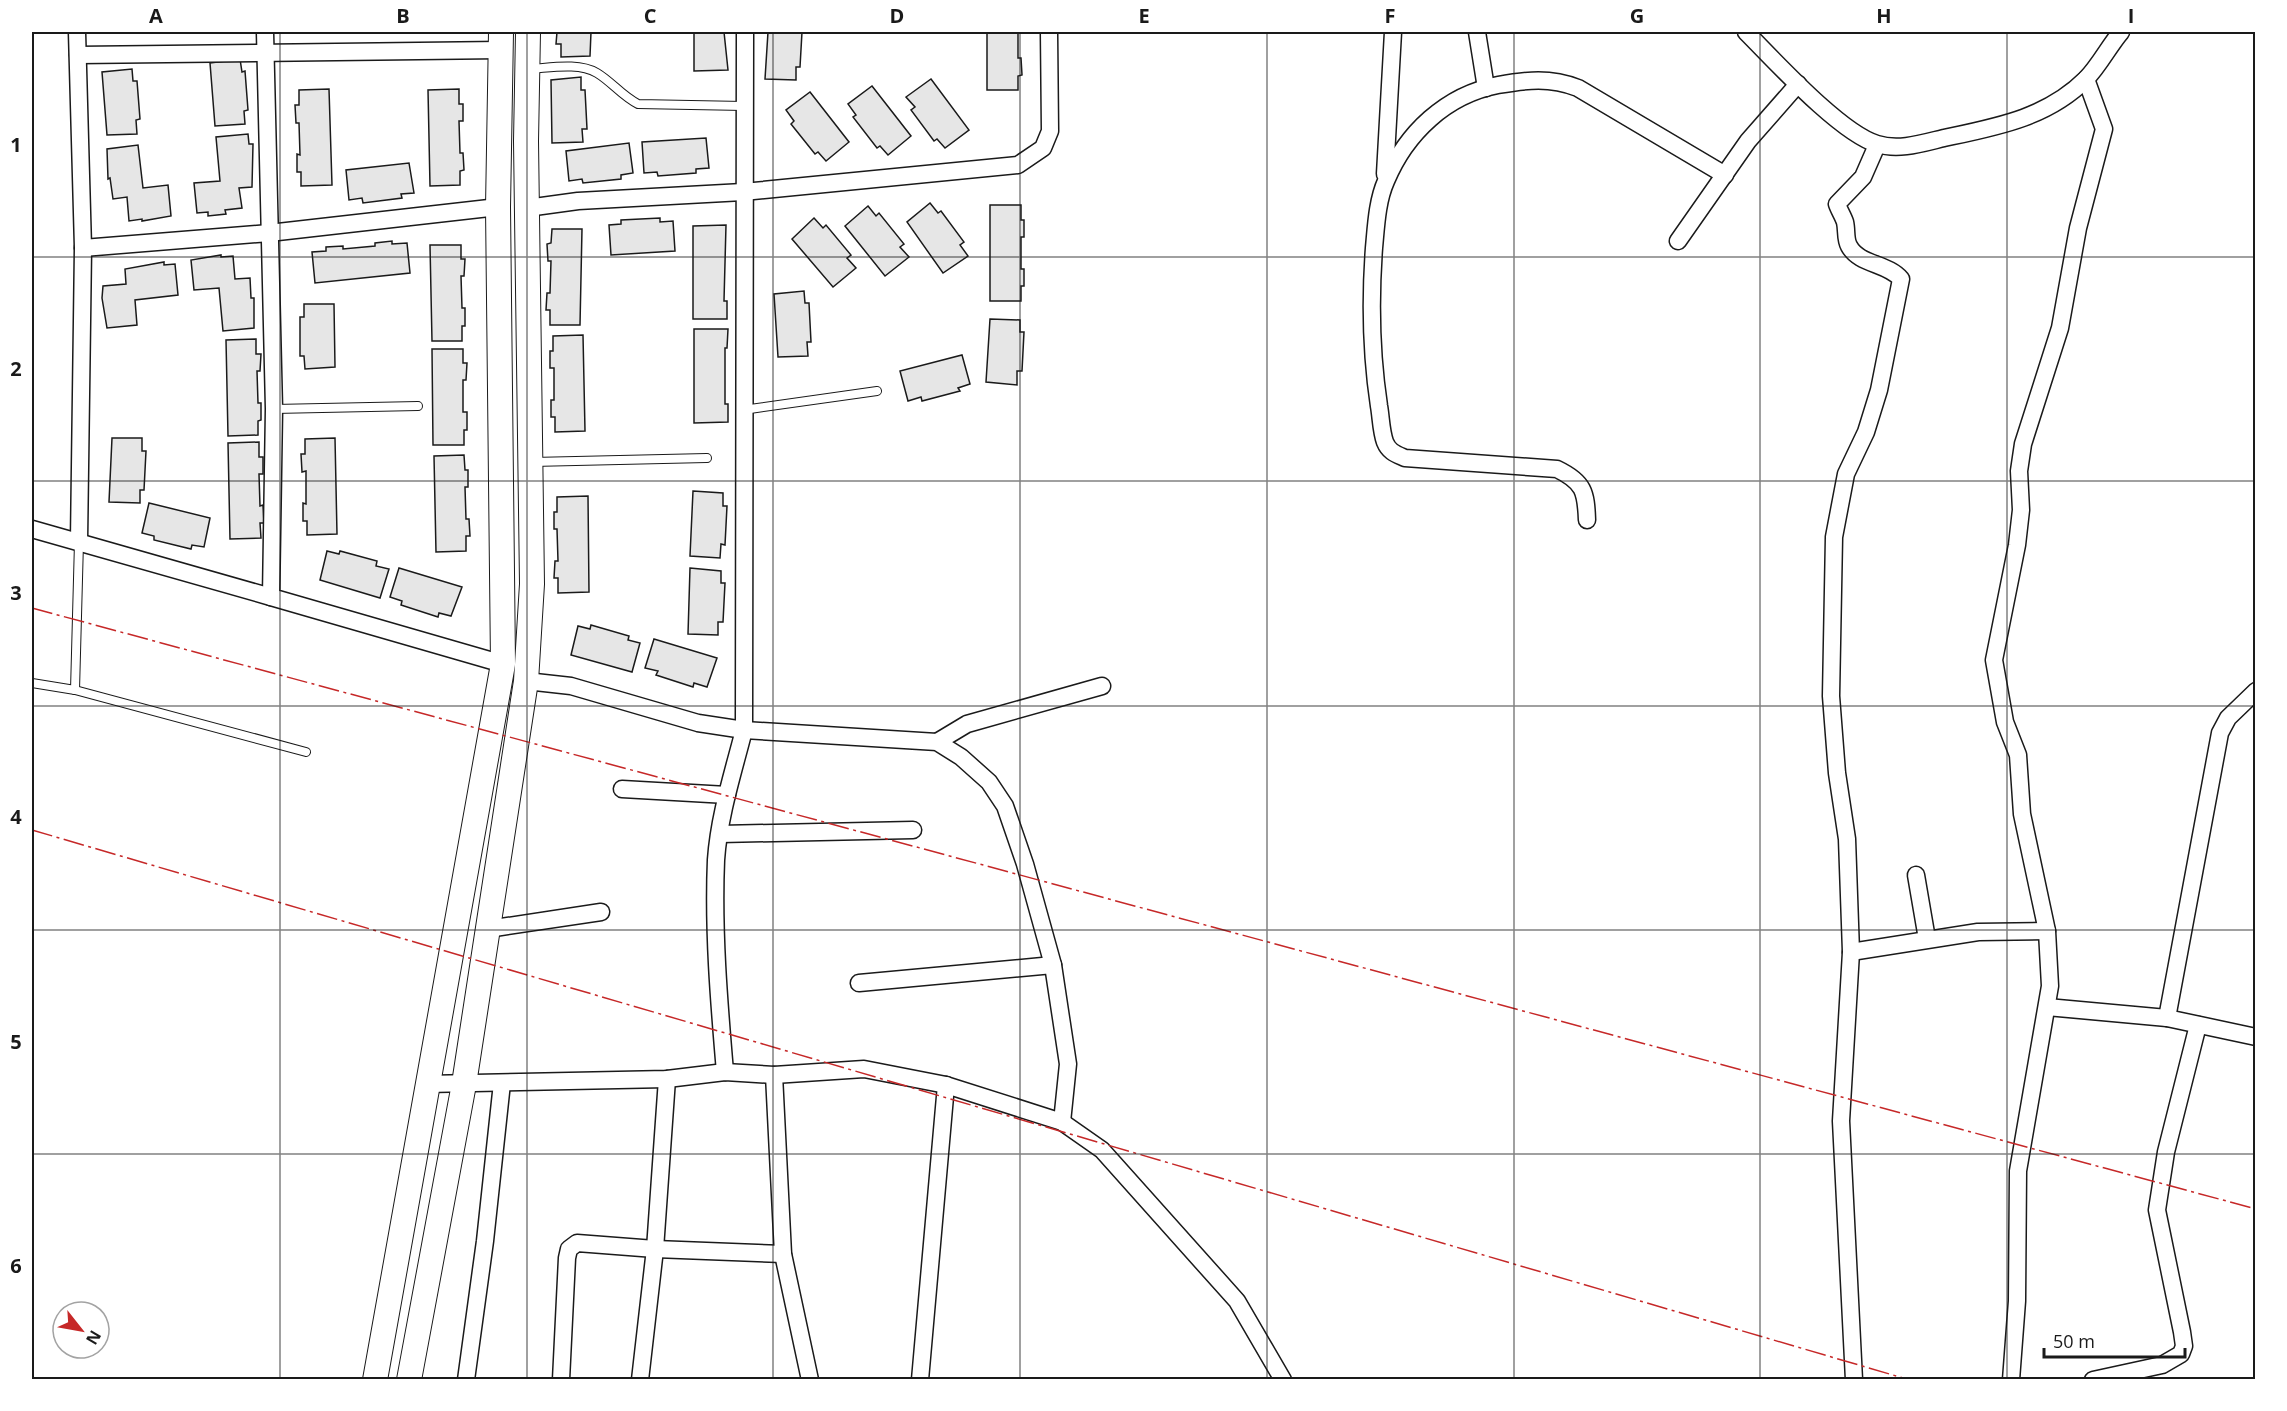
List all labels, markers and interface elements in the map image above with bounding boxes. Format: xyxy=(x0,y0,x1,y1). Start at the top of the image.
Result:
text: A xyxy=(149,2,163,29)
text: B xyxy=(396,2,410,29)
text: C xyxy=(644,2,657,29)
text: D xyxy=(890,2,904,29)
text: E xyxy=(1138,2,1150,29)
text: F xyxy=(1385,2,1395,29)
text: G xyxy=(1630,2,1644,29)
text: H xyxy=(1876,2,1892,29)
text: I xyxy=(2128,2,2134,29)
text: 1 xyxy=(10,131,22,158)
text: 2 xyxy=(10,355,22,382)
text: 3 xyxy=(10,579,22,606)
text: 4 xyxy=(10,803,22,830)
text: 5 xyxy=(10,1028,22,1055)
text: 6 xyxy=(10,1252,22,1279)
north arrow xyxy=(51,1300,111,1360)
scale bar xyxy=(2044,1321,2185,1359)
text: N xyxy=(81,1326,107,1349)
text: 50 m xyxy=(2053,1329,2095,1353)

